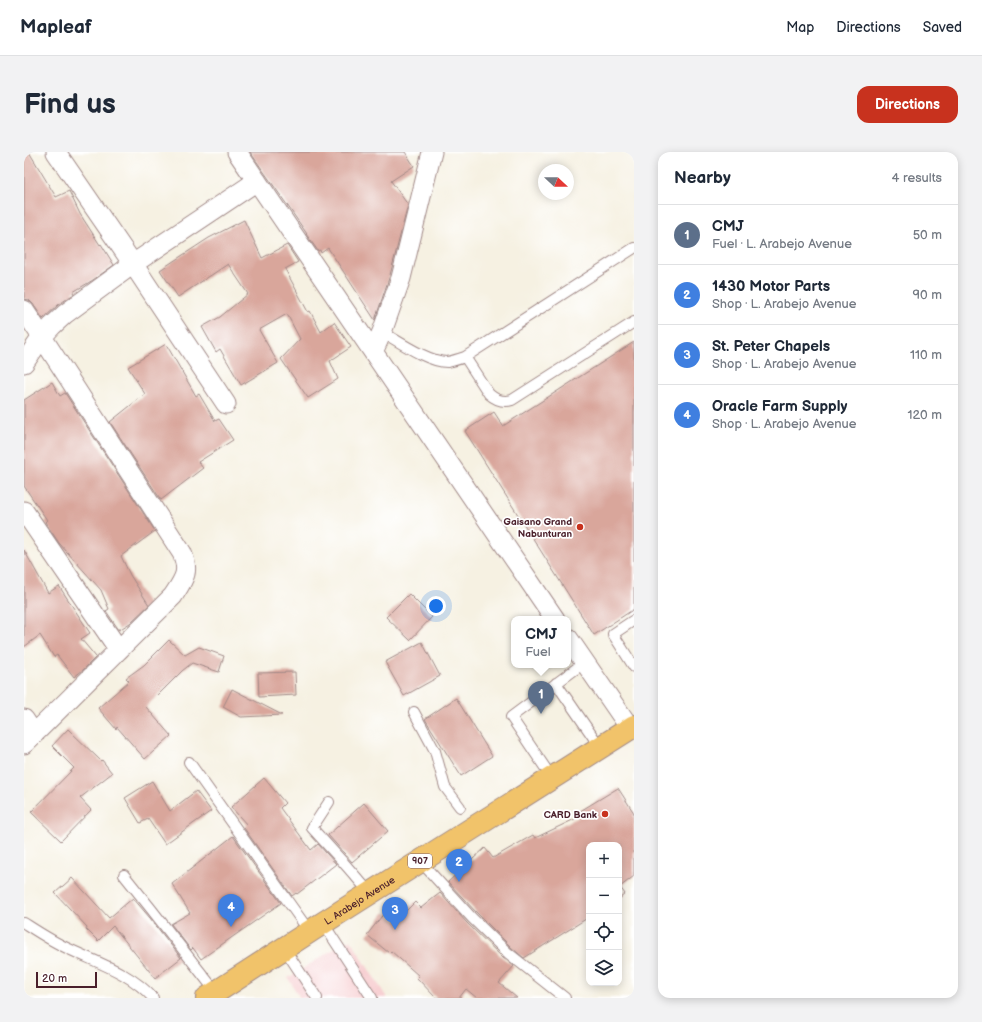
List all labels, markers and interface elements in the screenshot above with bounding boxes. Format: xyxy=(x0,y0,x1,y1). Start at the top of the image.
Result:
text: Mapleaf xyxy=(20,16,92,39)
text: Map xyxy=(786,19,814,36)
text: Directions xyxy=(836,19,901,36)
text: Saved xyxy=(923,19,962,36)
button: Directions xyxy=(857,86,958,123)
text: Find us xyxy=(24,88,116,121)
north arrow xyxy=(538,164,574,200)
text: Nearby xyxy=(674,168,731,188)
text: 4 results xyxy=(892,170,942,186)
text: CMJ xyxy=(712,217,744,236)
text: 1 xyxy=(684,227,690,243)
text: 50 m xyxy=(913,227,942,243)
text: Fuel · L. Arabejo Avenue xyxy=(712,236,852,252)
text: 1430 Motor Parts xyxy=(712,277,830,296)
text: 2 xyxy=(683,287,691,303)
text: 90 m xyxy=(913,287,942,303)
text: Shop · L. Arabejo Avenue xyxy=(712,296,856,312)
text: St. Peter Chapels xyxy=(712,337,830,356)
text: 3 xyxy=(683,347,691,363)
text: 110 m xyxy=(910,347,942,363)
text: Shop · L. Arabejo Avenue xyxy=(712,356,856,372)
text: Oracle Farm Supply xyxy=(712,397,847,416)
text: 4 xyxy=(683,407,691,423)
text: 120 m xyxy=(907,407,942,423)
text: Shop · L. Arabejo Avenue xyxy=(712,416,856,432)
place label: Gaisano Grand Nabunturan xyxy=(504,516,572,540)
marker: Gaisano Grand Nabunturan xyxy=(575,522,585,532)
your location xyxy=(426,596,446,616)
popup xyxy=(511,616,571,668)
text: CMJ xyxy=(525,625,557,644)
text: Fuel xyxy=(525,644,551,660)
pin: 1 xyxy=(528,681,554,714)
place label: CARD Bank xyxy=(544,809,598,821)
marker: CARD Bank xyxy=(600,809,610,819)
map controls xyxy=(586,842,622,986)
button: + xyxy=(586,842,622,878)
pin: 2 xyxy=(446,849,472,882)
road number: 907 xyxy=(408,854,432,868)
street label: L. Arabejo Avenue xyxy=(322,874,397,928)
button: − xyxy=(586,878,622,914)
pin: 4 xyxy=(218,894,244,927)
pin: 3 xyxy=(382,897,408,930)
button: locate xyxy=(586,914,622,950)
button: layers xyxy=(586,950,622,986)
scale bar xyxy=(36,970,97,989)
text: 20 m xyxy=(42,972,67,985)

